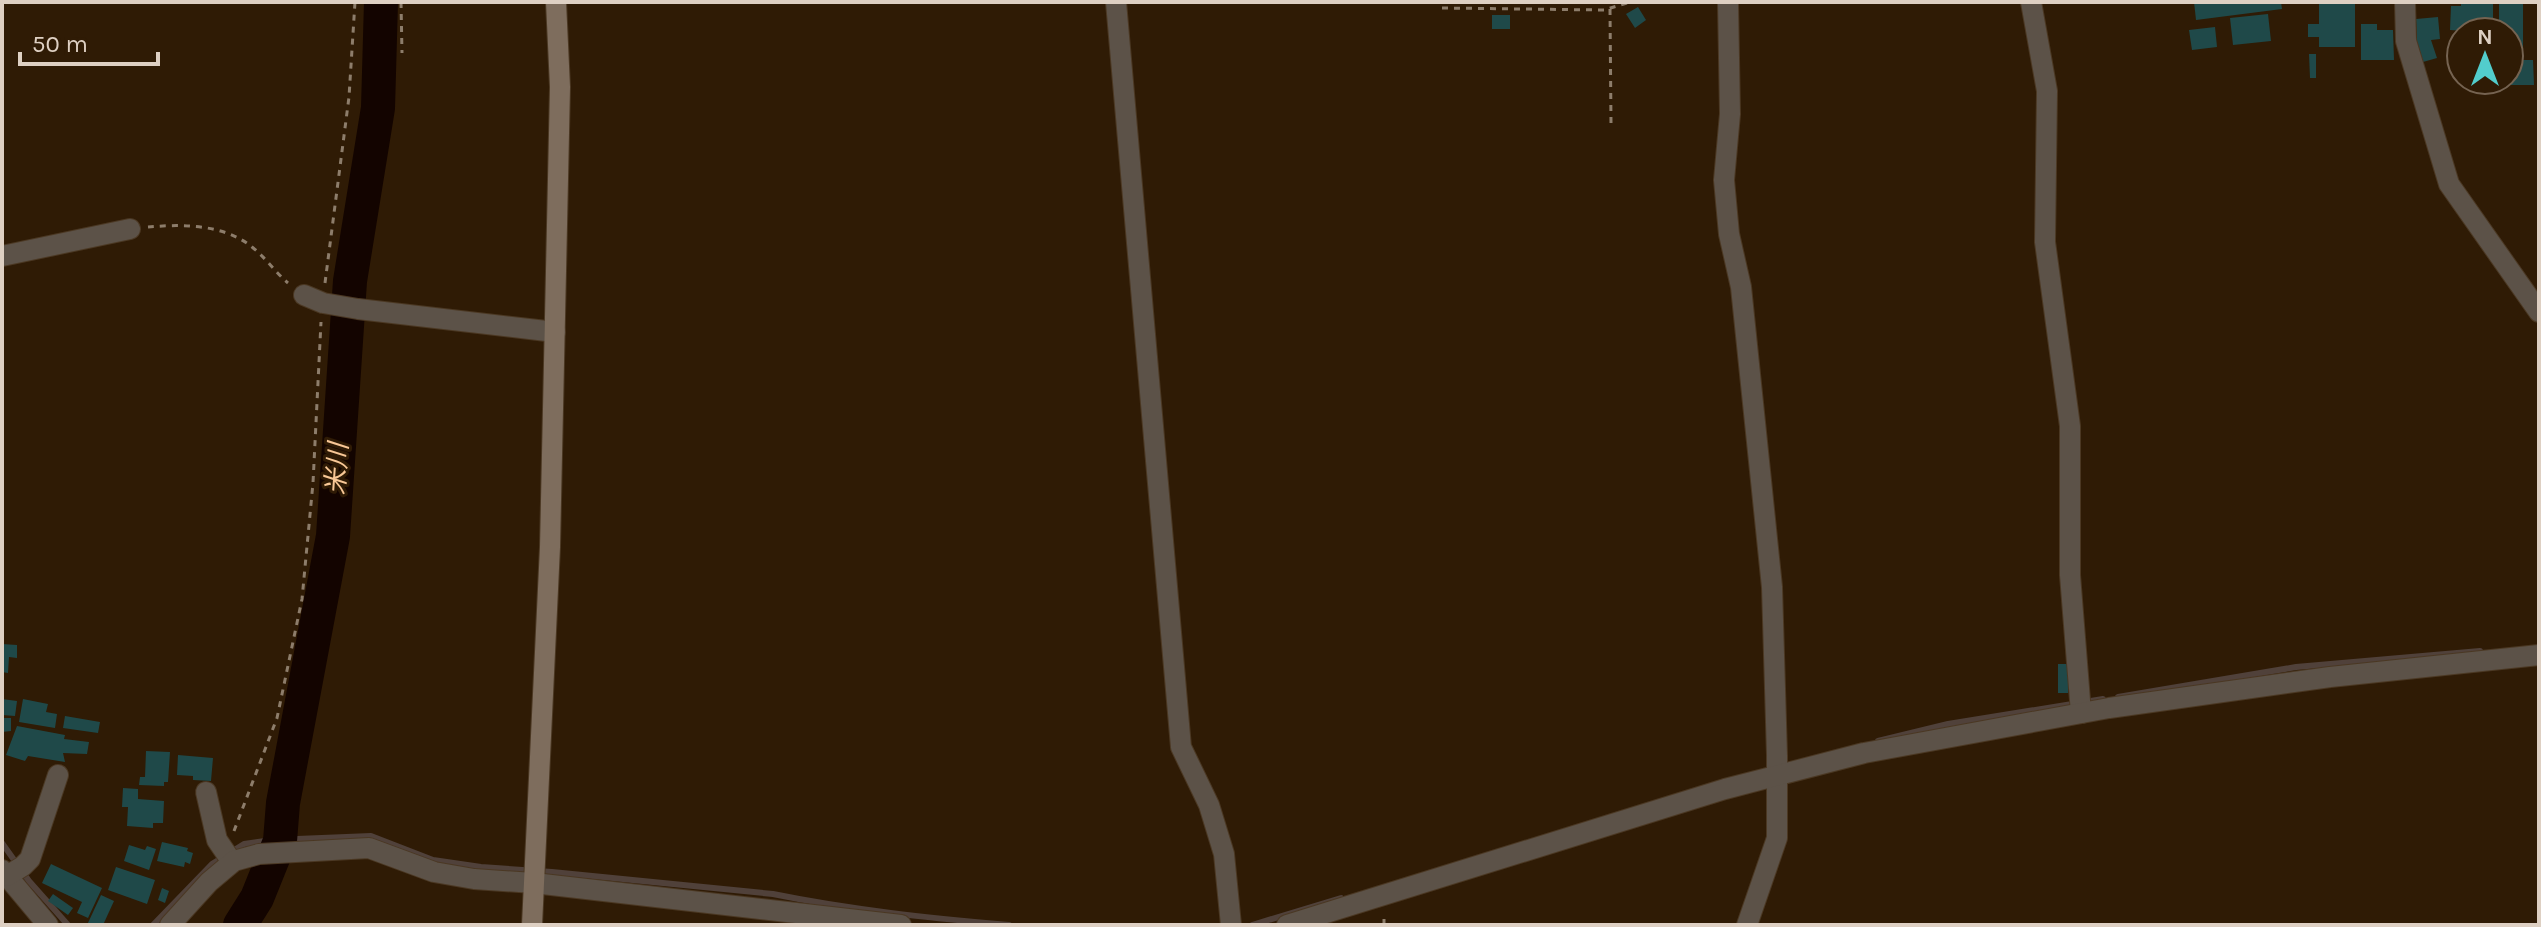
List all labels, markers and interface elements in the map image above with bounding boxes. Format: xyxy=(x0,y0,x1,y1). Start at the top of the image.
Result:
scale bar xyxy=(20,16,158,66)
north arrow xyxy=(2445,16,2525,96)
text: N xyxy=(2477,24,2493,50)
text: 50 m xyxy=(32,30,88,58)
water label: 米川 xyxy=(320,439,354,496)

